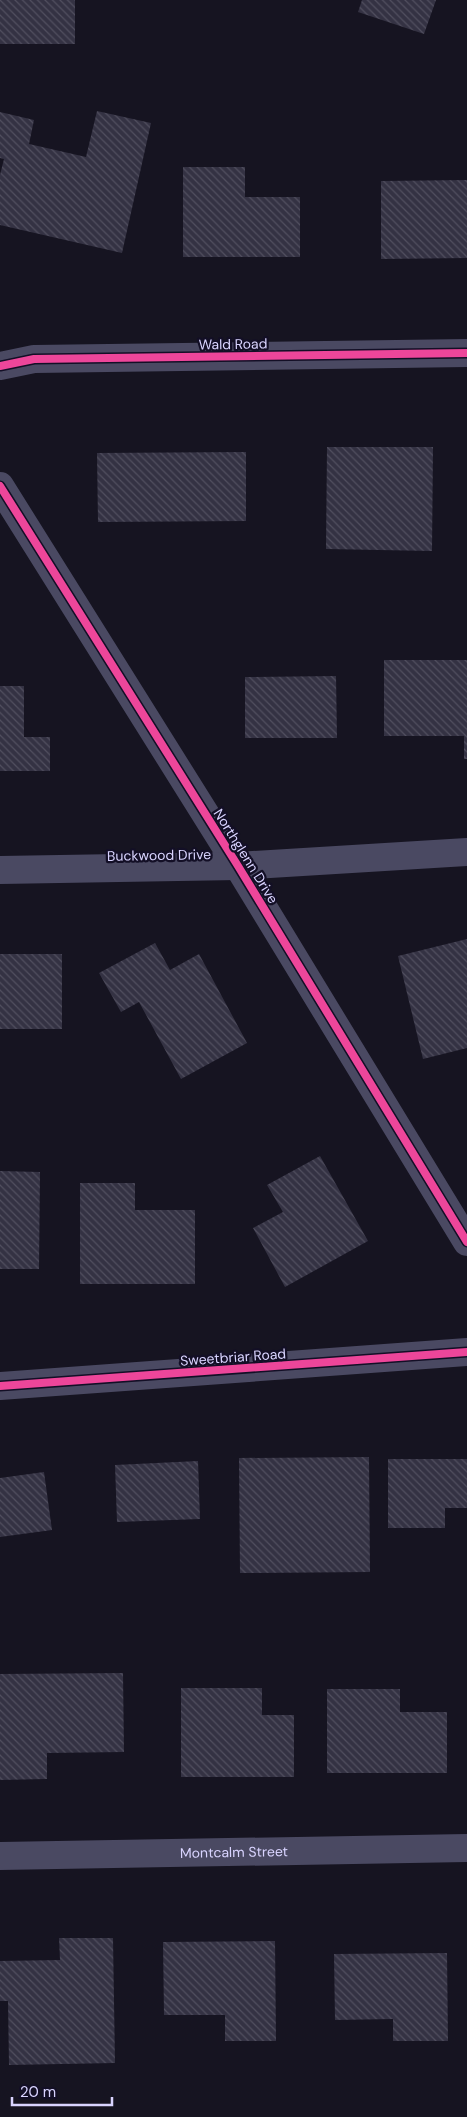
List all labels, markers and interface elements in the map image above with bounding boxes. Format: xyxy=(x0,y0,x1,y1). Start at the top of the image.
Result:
street label: Wald Road xyxy=(198,334,268,354)
street label: Northglenn Drive xyxy=(210,805,282,907)
street label: Buckwood Drive xyxy=(107,845,211,865)
street label: Sweetbriar Road xyxy=(179,1344,287,1370)
street label: Montcalm Street xyxy=(180,1842,288,1862)
scale bar xyxy=(12,2074,112,2106)
text: 20 m xyxy=(20,2082,56,2102)

